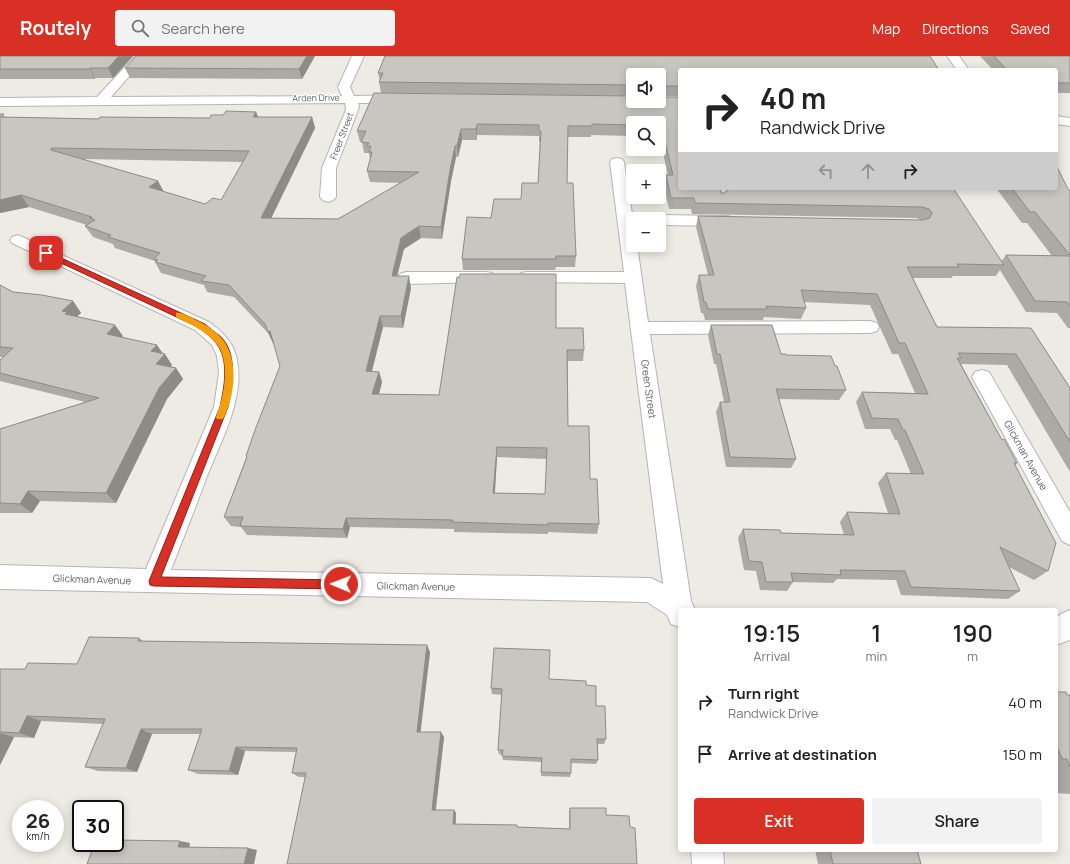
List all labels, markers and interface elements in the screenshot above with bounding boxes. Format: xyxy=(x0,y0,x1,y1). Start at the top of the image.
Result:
search box xyxy=(115,10,395,46)
text: Routely xyxy=(20,15,91,41)
icon: search xyxy=(129,17,151,39)
text: Search here xyxy=(161,18,245,39)
text: Map xyxy=(872,19,900,38)
text: Directions xyxy=(922,19,989,38)
text: Saved xyxy=(1011,19,1050,38)
map controls xyxy=(626,68,666,252)
button: sound xyxy=(626,68,666,108)
text: 40 m xyxy=(760,79,826,117)
icon: right xyxy=(694,84,746,136)
street label: Arden Drive xyxy=(292,91,340,104)
street label: Freer Street xyxy=(327,110,357,161)
text: Randwick Drive xyxy=(760,115,885,139)
button: search xyxy=(626,116,666,156)
icon: left xyxy=(815,160,837,182)
icon: ahead xyxy=(857,160,879,182)
icon: right xyxy=(899,160,921,182)
button: + xyxy=(626,164,666,204)
button: − xyxy=(626,212,666,252)
pin xyxy=(29,236,63,270)
icon: arrive xyxy=(35,242,57,264)
street label: Green Street xyxy=(638,359,660,419)
street label: Glickman Avenue xyxy=(1001,417,1051,493)
position arrow xyxy=(320,563,362,605)
street label: Glickman Avenue xyxy=(53,571,132,587)
street label: Glickman Avenue xyxy=(377,578,455,594)
text: 19:15 xyxy=(743,616,800,649)
text: 1 xyxy=(871,616,881,649)
text: 190 xyxy=(952,616,993,649)
text: Arrival xyxy=(753,647,790,665)
text: min xyxy=(865,647,887,665)
text: m xyxy=(967,647,978,665)
text: Turn right xyxy=(728,683,799,704)
icon: right xyxy=(694,691,716,713)
text: 40 m xyxy=(1008,692,1042,713)
text: Randwick Drive xyxy=(728,704,818,722)
icon: arrive xyxy=(694,743,716,765)
text: Arrive at destination xyxy=(728,744,877,765)
text: 150 m xyxy=(1003,744,1042,765)
button: Exit xyxy=(694,798,864,844)
button: Share xyxy=(872,798,1042,844)
speed limit sign: 30 xyxy=(72,800,124,852)
text: 26 xyxy=(26,807,50,834)
text: km/h xyxy=(26,829,50,843)

